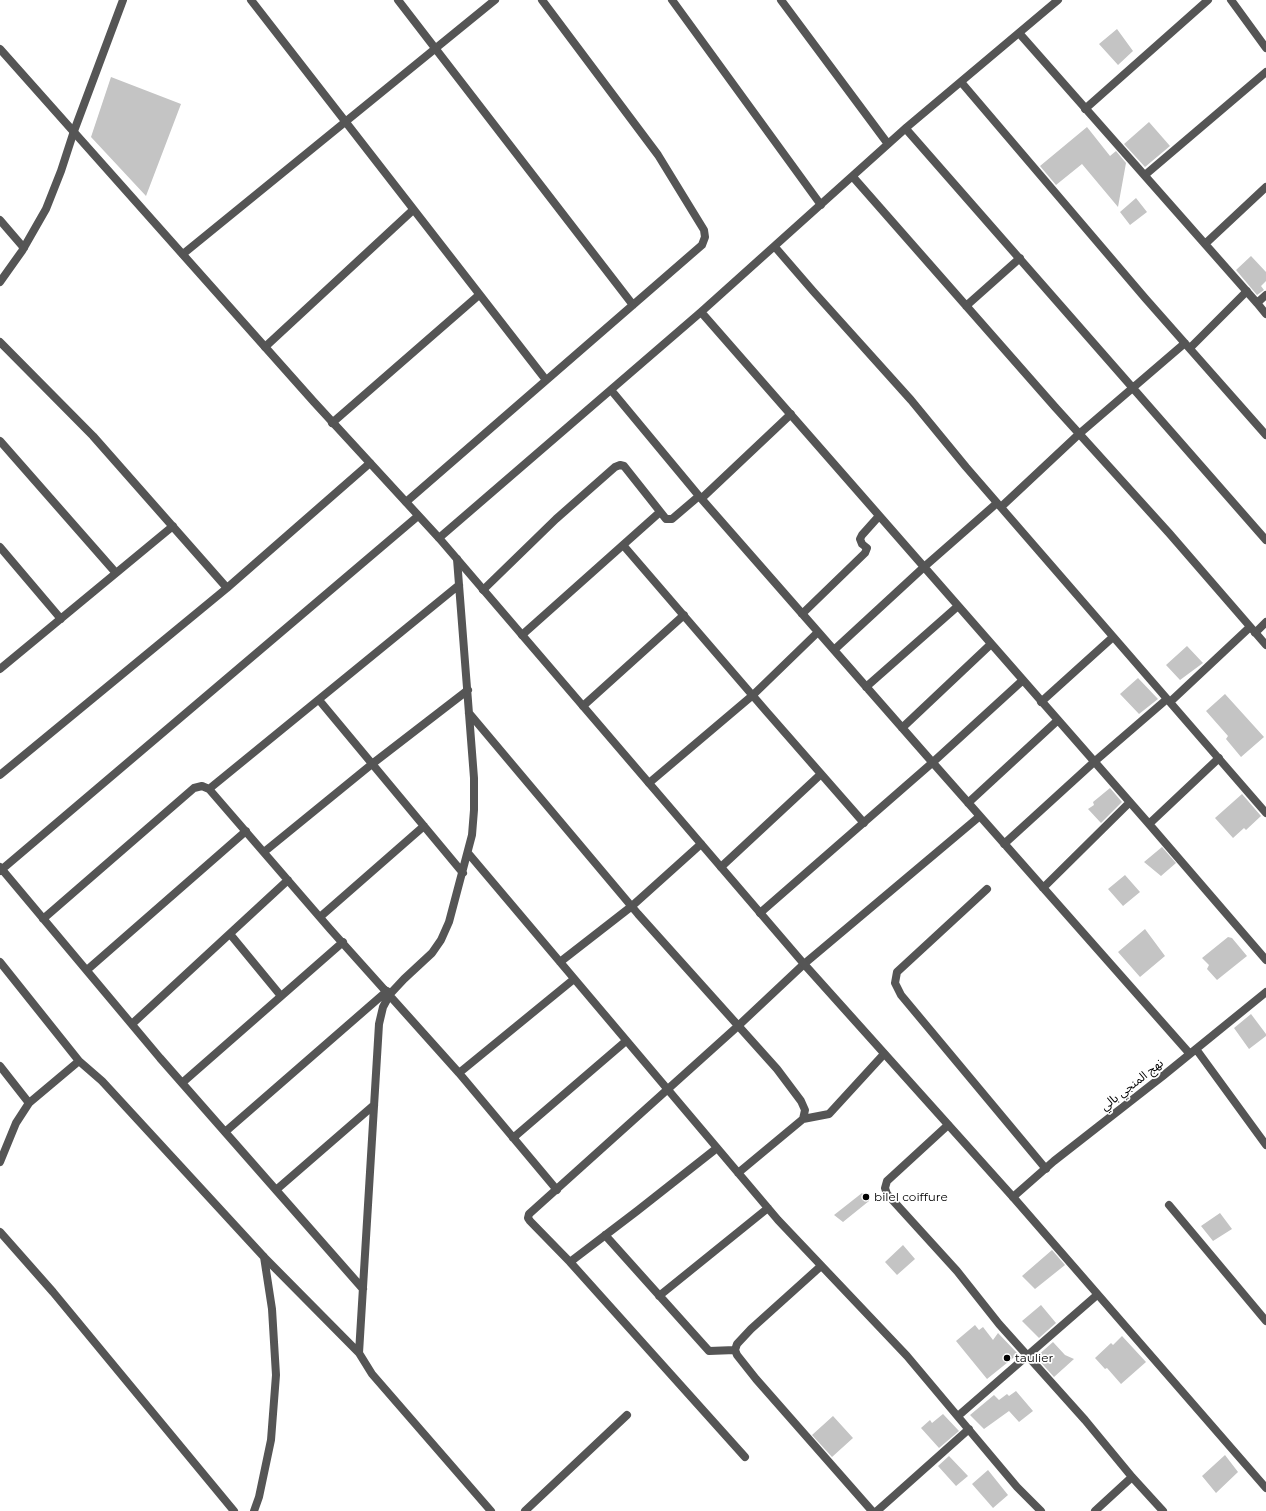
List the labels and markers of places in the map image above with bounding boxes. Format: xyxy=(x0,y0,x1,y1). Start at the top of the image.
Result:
place label: bilel coiffure xyxy=(874,1190,948,1204)
marker: bilel coiffure xyxy=(861,1192,871,1202)
place label: taulier xyxy=(1015,1351,1053,1365)
marker: taulier xyxy=(1002,1353,1012,1363)

